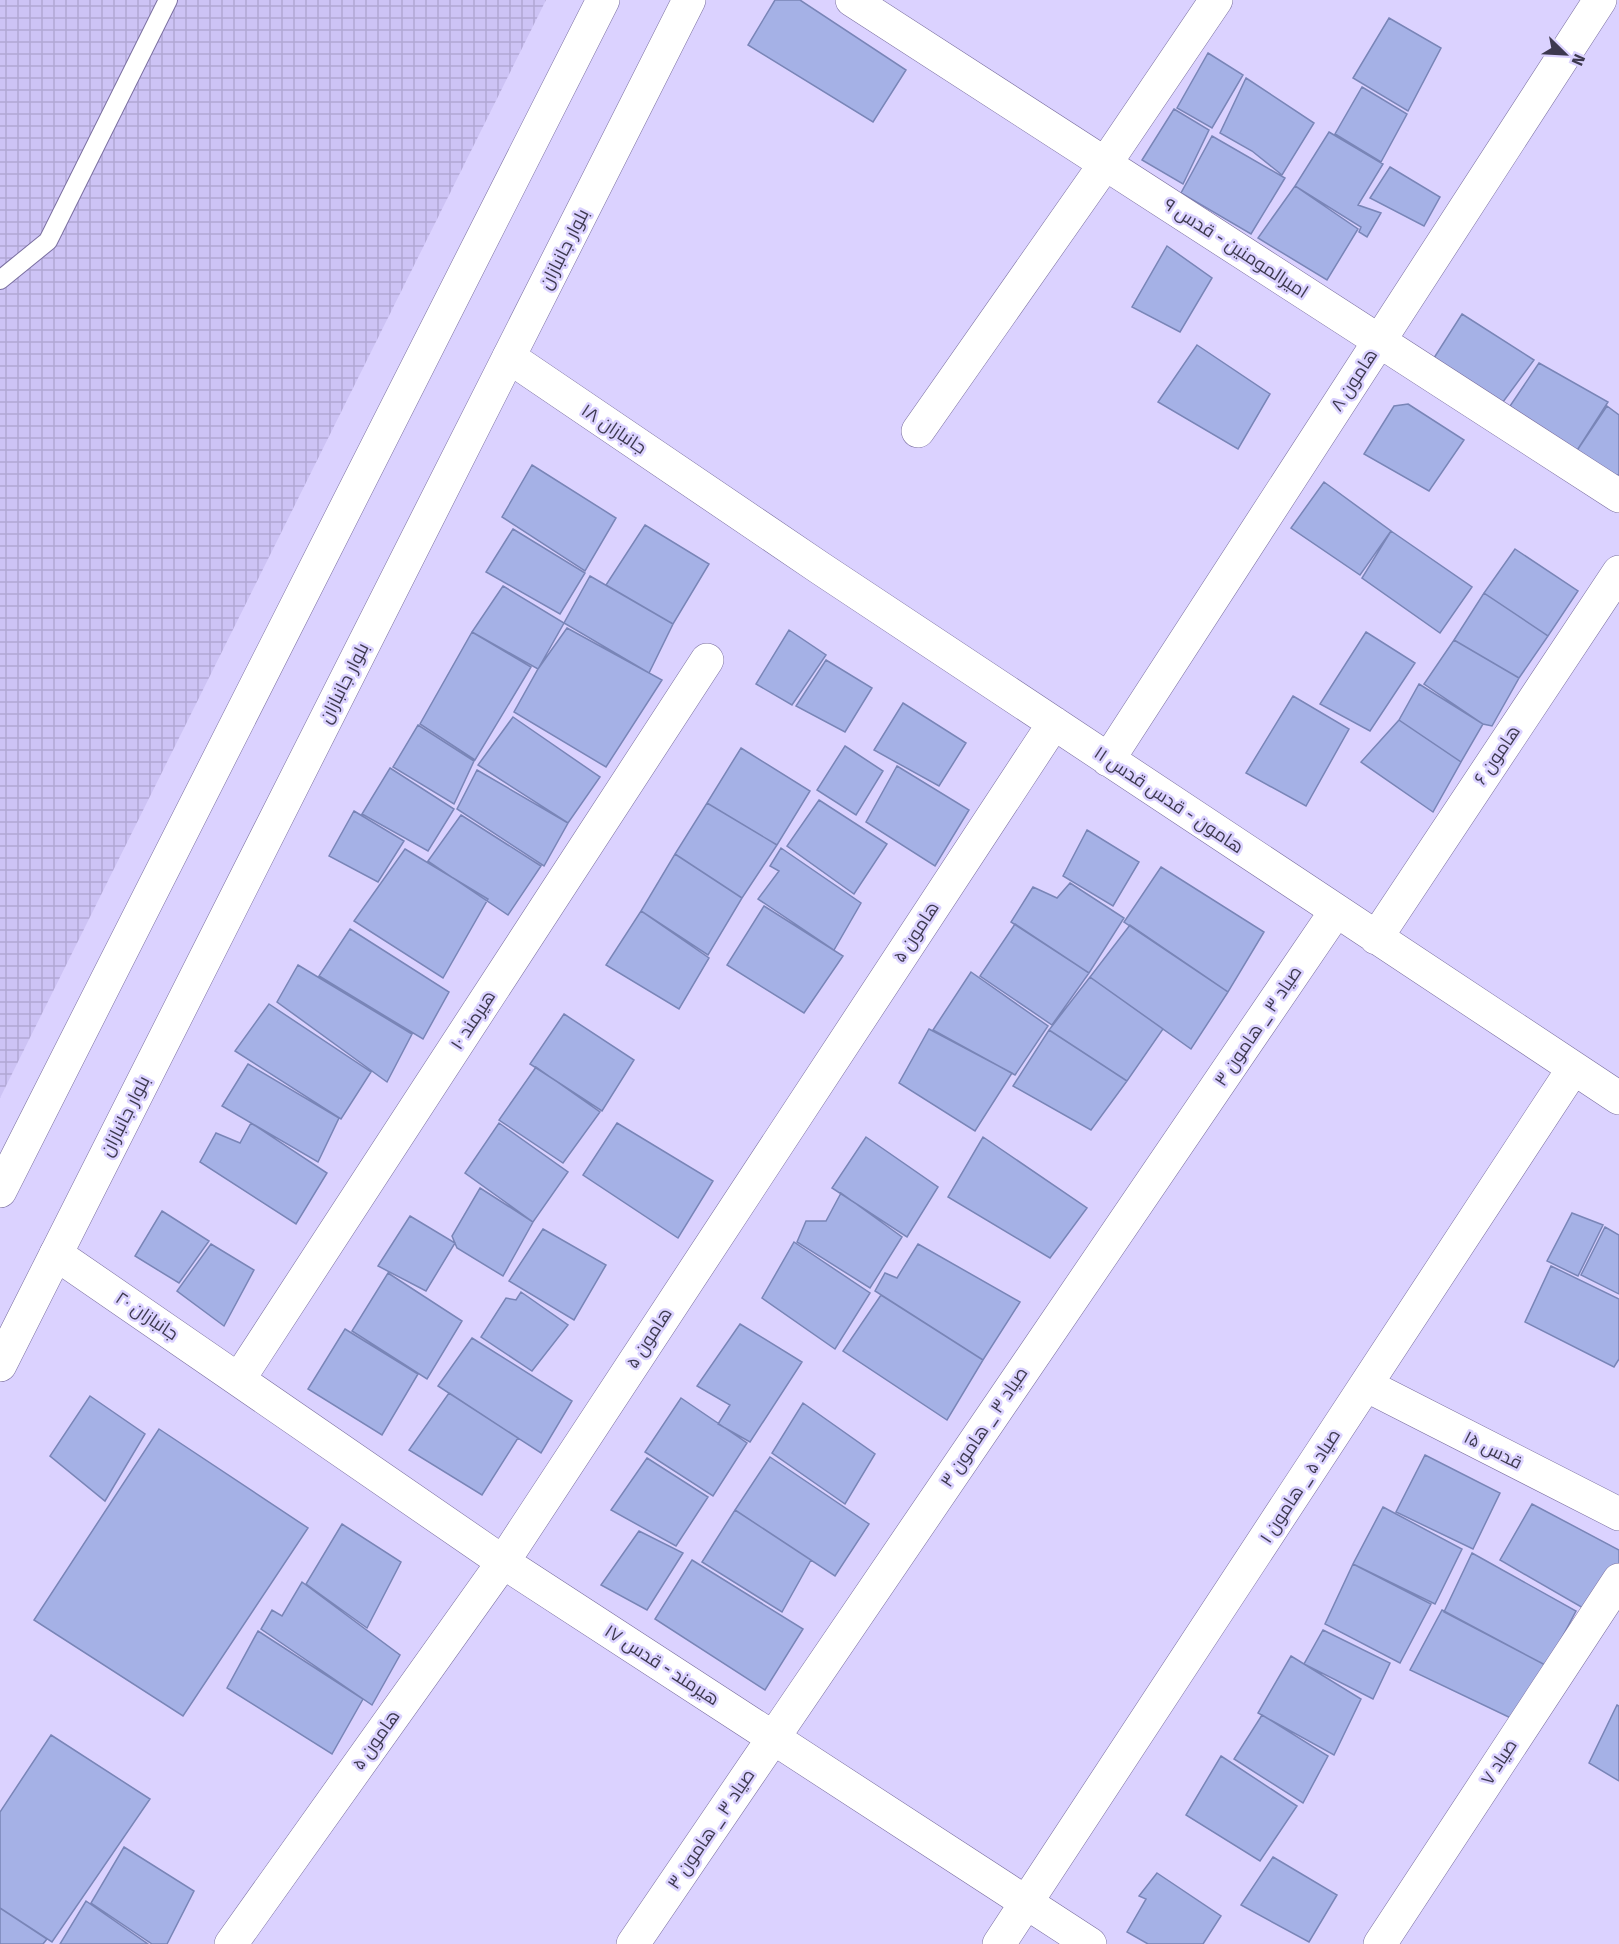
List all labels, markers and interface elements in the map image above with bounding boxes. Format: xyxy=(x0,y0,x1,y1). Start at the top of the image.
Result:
north arrow xyxy=(1535,24,1595,84)
text: N xyxy=(1567,51,1589,69)
street label: امیرالمومنین - قدس ۹ xyxy=(1160,193,1312,303)
street label: بلوار جانبازان xyxy=(534,205,594,293)
street label: هامون ۸ xyxy=(1326,345,1382,415)
street label: جانبازان ۱۸ xyxy=(577,399,651,459)
street label: بلوار جانبازان xyxy=(314,639,374,727)
street label: هامون ۶ xyxy=(1469,721,1525,789)
street label: هامون - قدس قدس ۱۱ xyxy=(1090,742,1248,858)
street label: هامون ۵ xyxy=(888,897,944,967)
street label: صیاد ۳ _ هامون ۳ xyxy=(1210,962,1306,1090)
street label: هیرمند ۱۰ xyxy=(446,986,500,1054)
street label: بلوار جانبازان xyxy=(95,1072,155,1160)
street label: جانبازان ۲۰ xyxy=(111,1287,183,1345)
street label: هامون ۵ xyxy=(621,1303,677,1373)
street label: صیاد ۳ _ هامون ۳ xyxy=(936,1363,1032,1491)
street label: صیاد ۵ _ هامون ۱ xyxy=(1255,1425,1345,1547)
street label: قدس ۱۵ xyxy=(1460,1426,1526,1474)
street label: هیرمند - قدس ۱۷ xyxy=(601,1620,723,1710)
street label: هامون ۵ xyxy=(347,1706,405,1774)
street label: صیاد ۷ xyxy=(1476,1735,1522,1789)
street label: صیاد ۳ _ هامون ۳ xyxy=(663,1765,759,1893)

